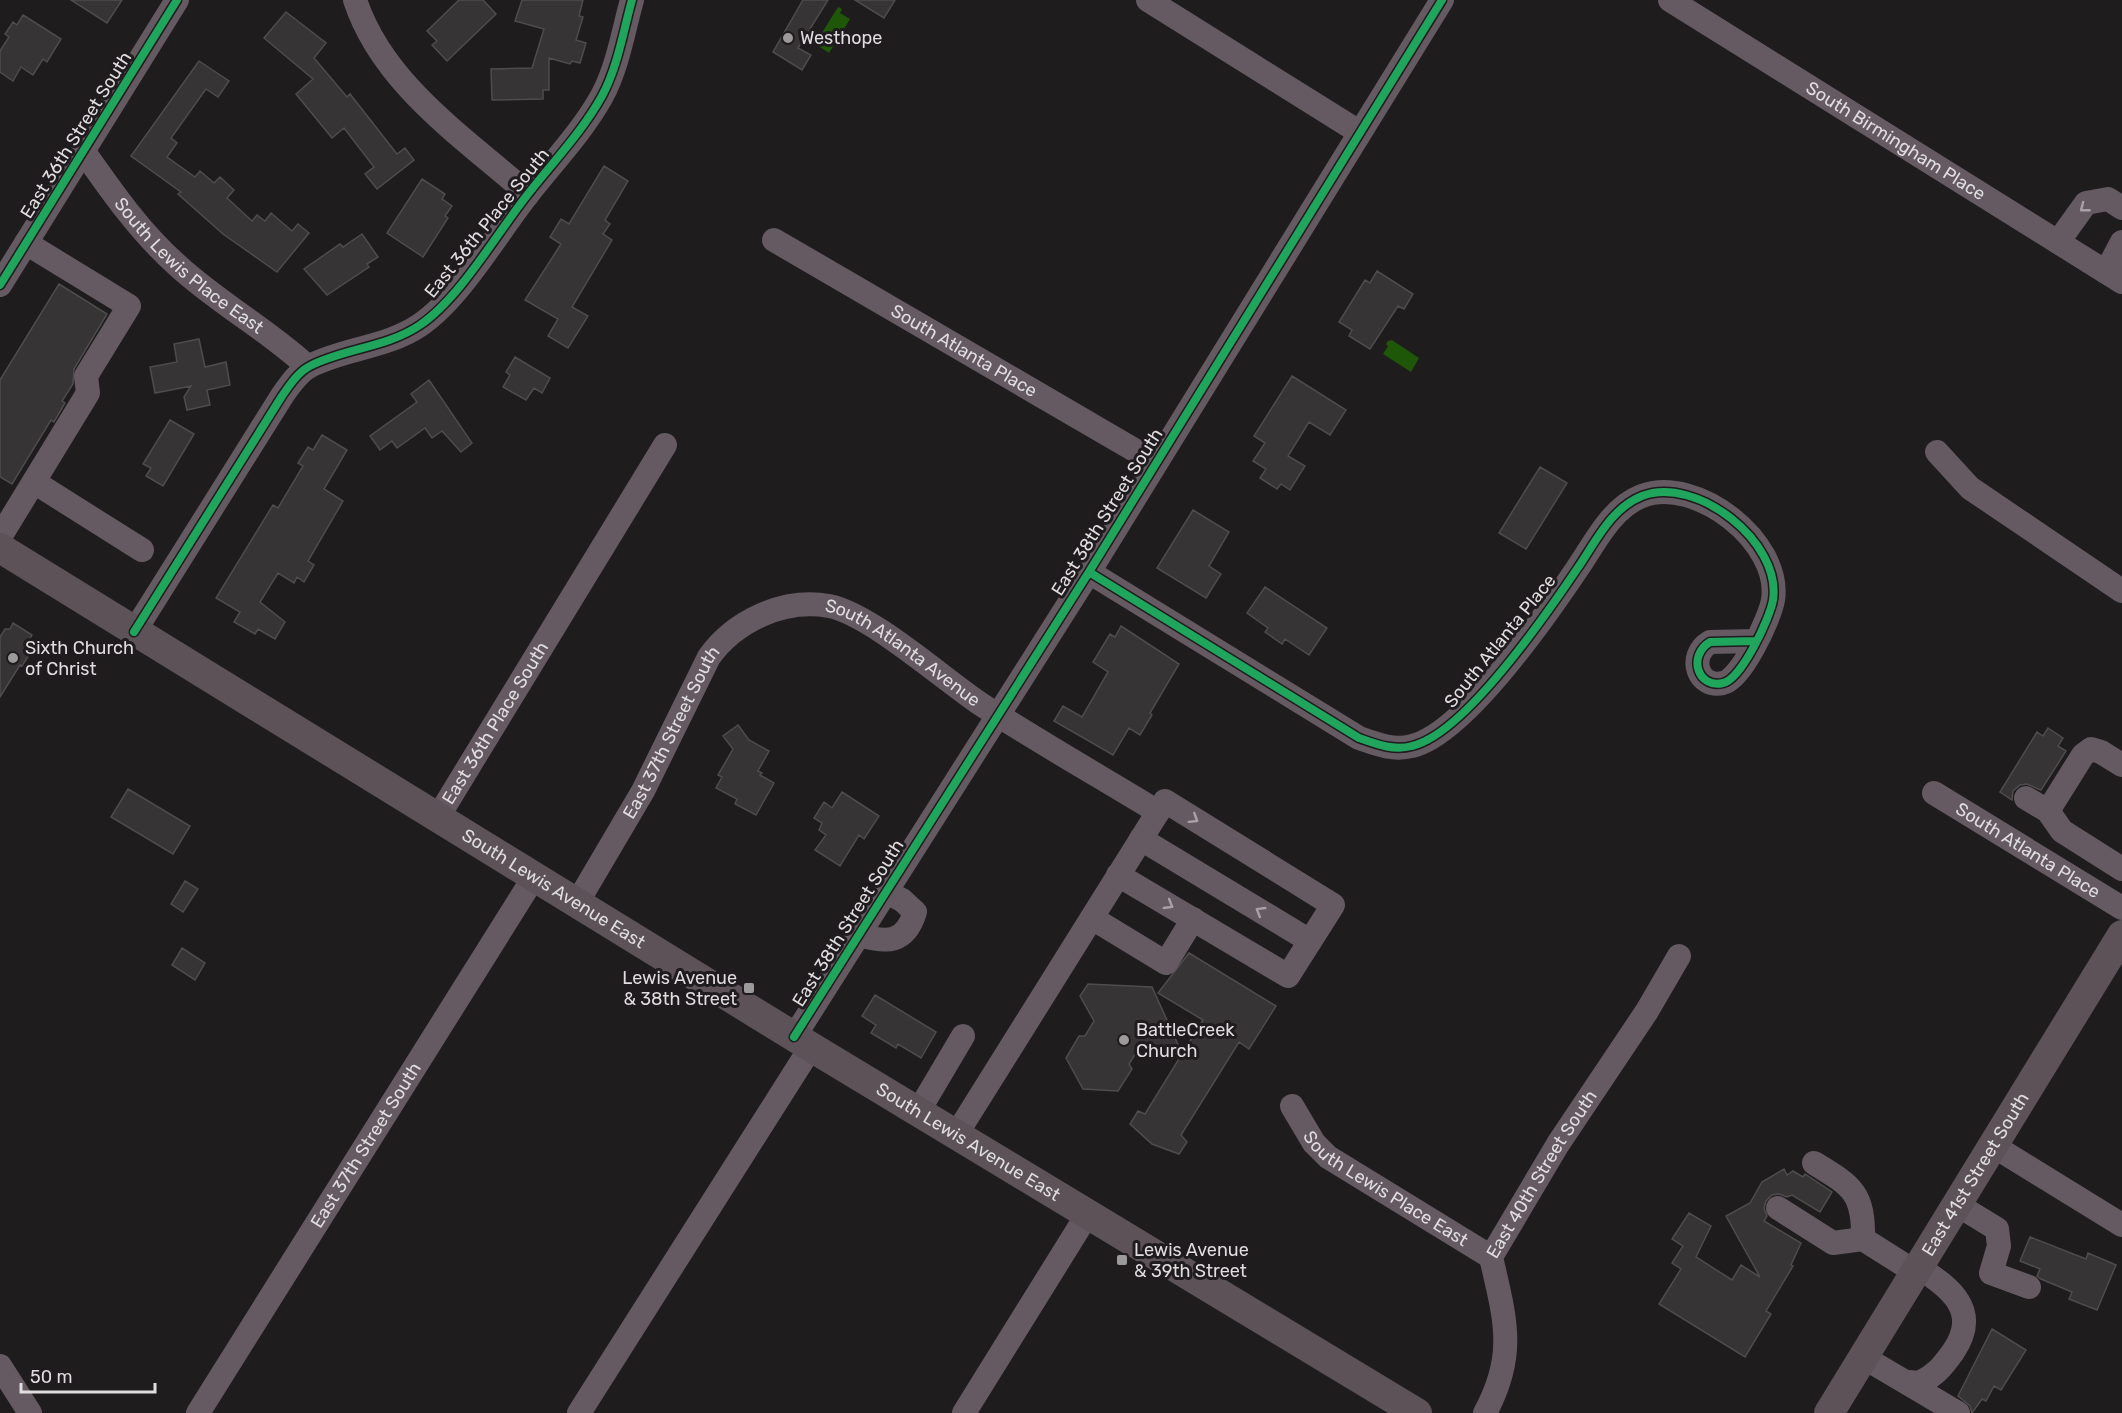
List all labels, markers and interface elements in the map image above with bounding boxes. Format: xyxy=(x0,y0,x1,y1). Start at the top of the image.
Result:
place label: Westhope xyxy=(800,27,882,49)
marker: Westhope xyxy=(781,31,795,45)
street label: East 36th Street South xyxy=(16,48,136,222)
street label: South Birmingham Place xyxy=(1802,77,1989,205)
street label: East 36th Place South xyxy=(420,144,554,302)
street label: South Lewis Place East xyxy=(110,193,268,339)
one-way arrow xyxy=(2080,200,2091,211)
street label: South Atlanta Place xyxy=(887,300,1041,402)
street label: East 38th Street South xyxy=(1047,424,1167,600)
street label: South Atlanta Place xyxy=(1439,570,1561,712)
street label: South Atlanta Avenue xyxy=(823,594,985,711)
place label: Sixth Church of Christ xyxy=(25,637,134,680)
street label: East 36th Place South xyxy=(437,638,553,808)
street label: East 37th Street South xyxy=(618,641,724,823)
marker: Sixth Church of Christ xyxy=(6,651,20,665)
street label: South Atlanta Place xyxy=(1952,798,2104,903)
one-way arrow xyxy=(1188,811,1198,823)
street label: South Lewis Avenue East xyxy=(458,824,649,953)
street label: East 38th Street South xyxy=(788,835,908,1011)
one-way arrow xyxy=(1162,898,1173,909)
one-way arrow xyxy=(1256,907,1266,919)
place label: Lewis Avenue & 38th Street xyxy=(622,967,737,1010)
marker: Lewis Avenue & 38th Street xyxy=(742,981,756,995)
place label: BattleCreek Church xyxy=(1136,1019,1235,1062)
marker: BattleCreek Church xyxy=(1117,1033,1131,1047)
street label: East 37th Street South xyxy=(306,1059,426,1232)
street label: South Lewis Avenue East xyxy=(872,1078,1064,1206)
street label: East 40th Street South xyxy=(1482,1086,1602,1262)
street label: East 41st Street South xyxy=(1917,1089,2034,1260)
street label: South Lewis Place East xyxy=(1298,1127,1472,1251)
place label: Lewis Avenue & 39th Street xyxy=(1134,1239,1249,1282)
marker: Lewis Avenue & 39th Street xyxy=(1115,1253,1129,1267)
scale bar xyxy=(21,1356,154,1394)
text: 50 m xyxy=(30,1366,73,1388)

